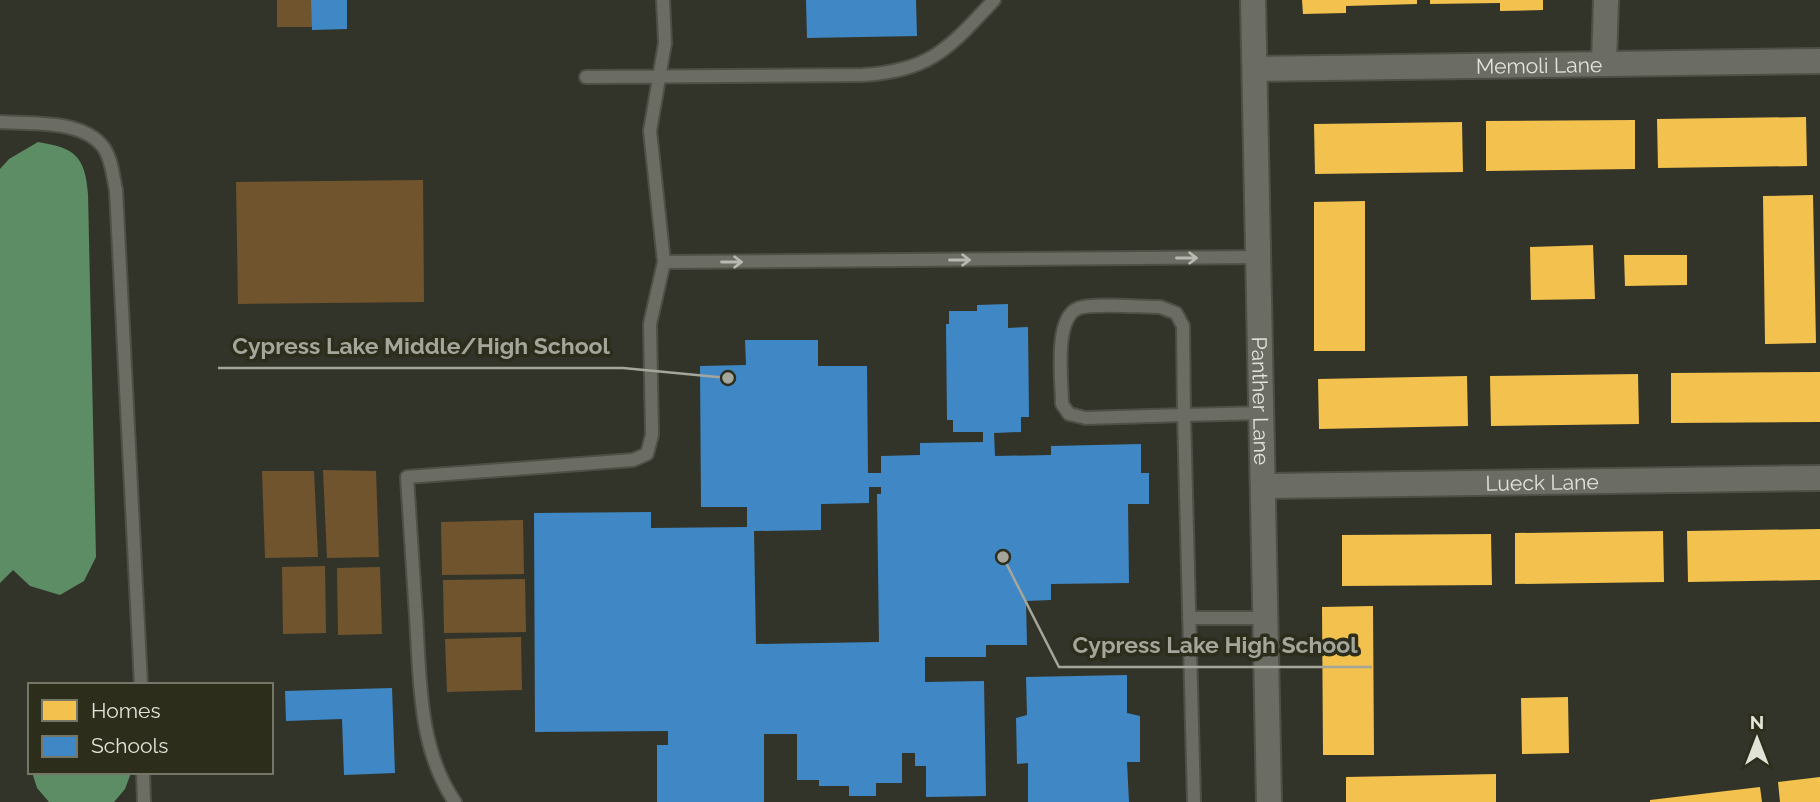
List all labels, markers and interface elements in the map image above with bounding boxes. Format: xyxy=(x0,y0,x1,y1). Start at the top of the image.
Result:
street label: Memoli Lane xyxy=(1476,52,1602,78)
one-way arrow xyxy=(1176,251,1199,265)
one-way arrow xyxy=(948,253,971,267)
one-way arrow xyxy=(721,255,744,269)
callout: Cypress Lake Middle/High School xyxy=(218,324,623,368)
text: Cypress Lake Middle/High School xyxy=(232,332,611,359)
street label: Panther Lane xyxy=(1247,336,1275,466)
street label: Lueck Lane xyxy=(1485,469,1599,495)
callout: Cypress Lake High School xyxy=(1059,623,1372,667)
text: Cypress Lake High School xyxy=(1072,631,1358,658)
legend xyxy=(28,683,273,774)
text: Homes xyxy=(91,698,161,723)
north arrow xyxy=(1722,704,1792,774)
text: N xyxy=(1750,711,1764,733)
text: Schools xyxy=(91,733,168,758)

